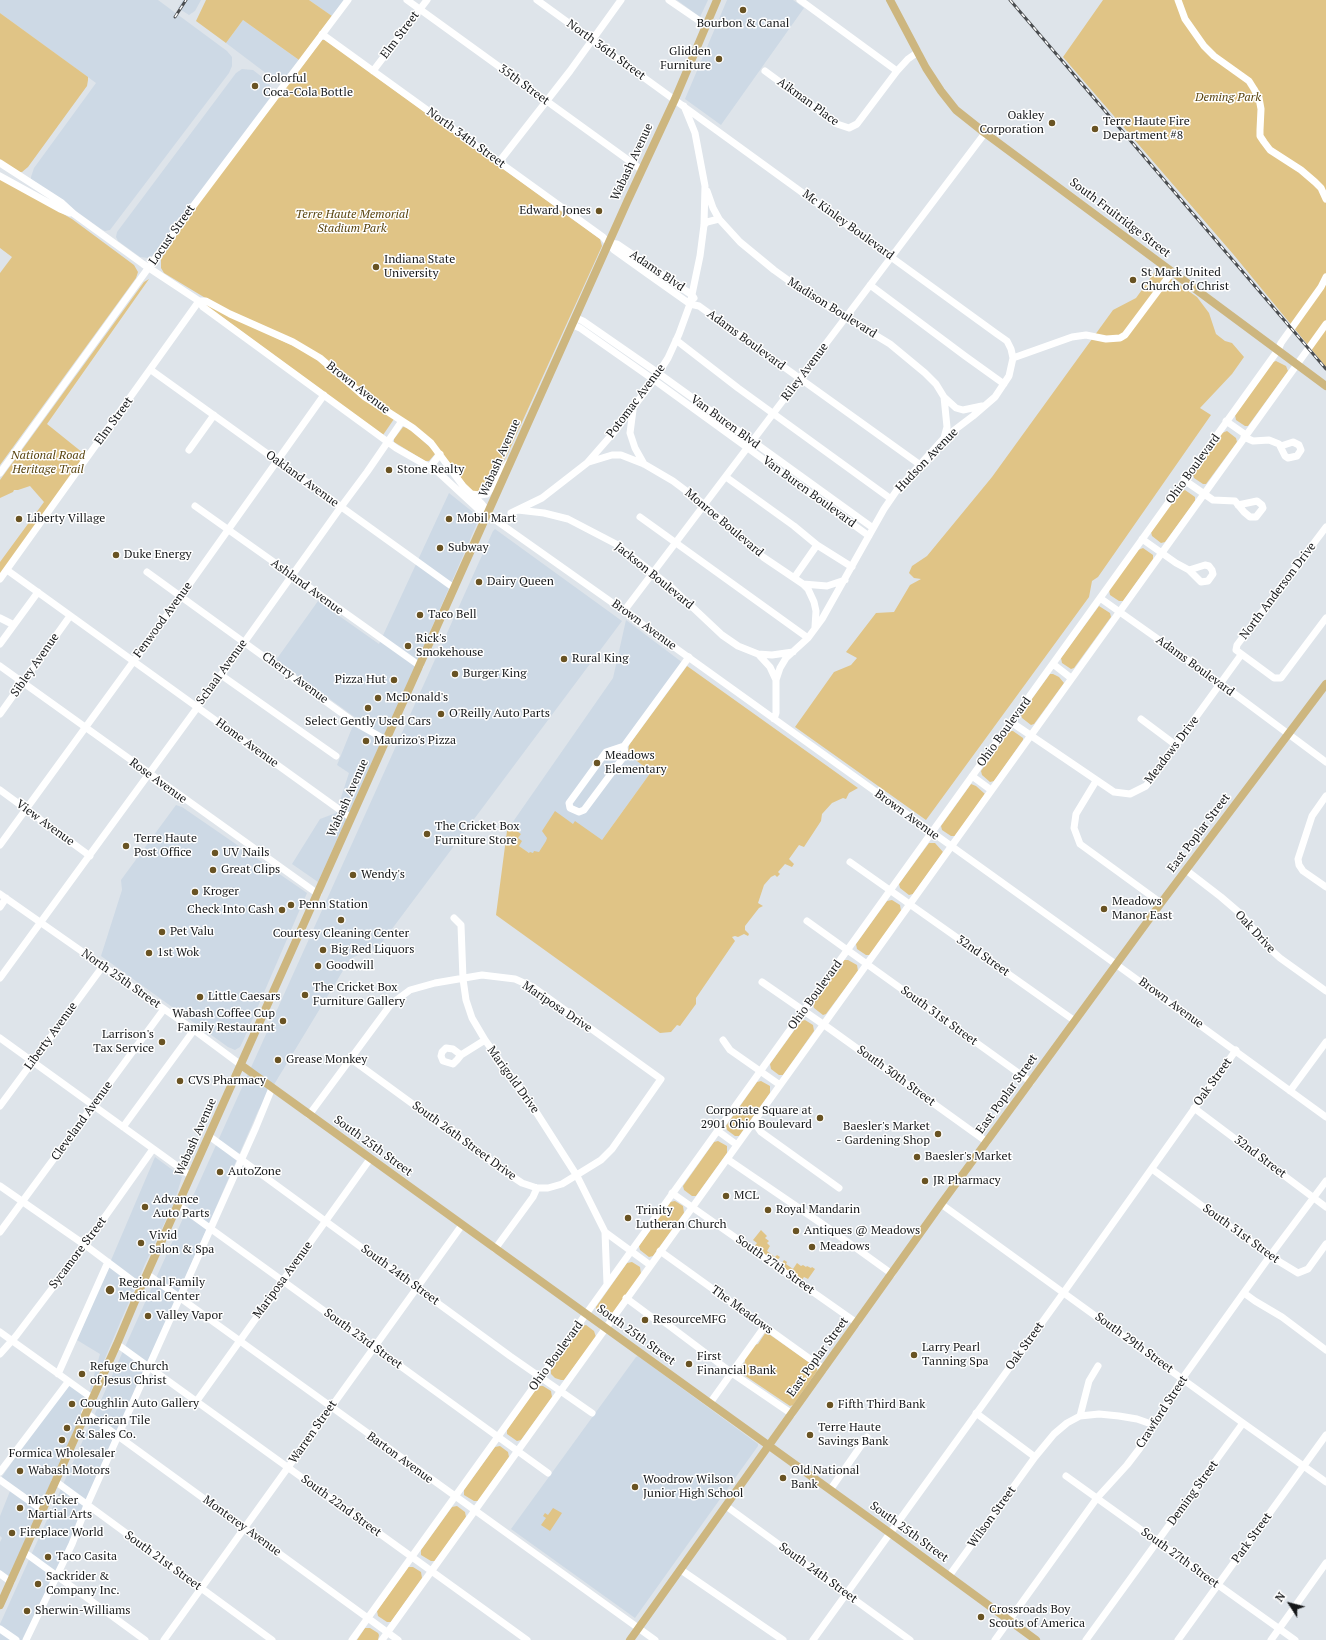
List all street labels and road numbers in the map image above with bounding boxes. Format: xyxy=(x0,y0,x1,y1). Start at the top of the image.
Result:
street label: Elm Street xyxy=(377,8,423,62)
street label: North 36th Street xyxy=(564,17,648,83)
street label: 35th Street xyxy=(496,62,552,108)
street label: Aikman Place xyxy=(774,75,842,129)
street label: North 34th Street xyxy=(424,105,508,171)
street label: Wabash Avenue xyxy=(608,121,656,203)
street label: South Fruitridge Street xyxy=(1067,175,1173,261)
street label: Mc Kinley Boulevard xyxy=(799,187,897,263)
street label: Locust Street xyxy=(146,202,198,268)
street label: Adams Blvd xyxy=(627,247,687,295)
street label: Madison Boulevard xyxy=(785,275,879,341)
street label: Adams Boulevard xyxy=(704,307,788,373)
street label: Riley Avenue xyxy=(779,340,831,404)
street label: Brown Avenue xyxy=(323,359,393,417)
street label: Potomac Avenue xyxy=(604,361,668,441)
street label: Van Buren Blvd xyxy=(688,392,762,452)
street label: Elm Street xyxy=(92,394,136,448)
street label: Wabash Avenue xyxy=(476,417,524,499)
street label: Hudson Avenue xyxy=(893,425,961,495)
street label: Ohio Boulevard xyxy=(1163,431,1223,507)
street label: Oakland Avenue xyxy=(263,448,341,510)
street label: Van Buren Boulevard xyxy=(759,453,859,531)
street label: Monroe Boulevard xyxy=(682,486,766,560)
street label: Jackson Boulevard xyxy=(612,540,696,612)
street label: North Anderson Drive xyxy=(1237,540,1319,642)
street label: Ashland Avenue xyxy=(268,556,346,618)
street label: Fenwood Avenue xyxy=(131,579,195,661)
street label: Brown Avenue xyxy=(609,597,679,653)
street label: Sibley Avenue xyxy=(8,630,62,700)
street label: Adams Boulevard xyxy=(1153,633,1237,699)
street label: Schaal Avenue xyxy=(194,637,250,707)
street label: Cherry Avenue xyxy=(259,649,331,707)
street label: Ohio Boulevard xyxy=(974,694,1034,770)
street label: Meadows Drive xyxy=(1142,713,1202,787)
street label: Home Avenue xyxy=(213,715,281,771)
street label: Rose Avenue xyxy=(126,755,190,807)
street label: Wabash Avenue xyxy=(324,757,372,839)
street label: Brown Avenue xyxy=(872,787,942,843)
street label: East Poplar Street xyxy=(1165,791,1233,875)
street label: View Avenue xyxy=(13,797,77,849)
street label: Oak Drive xyxy=(1232,908,1278,956)
street label: 32nd Street xyxy=(954,932,1012,980)
street label: North 25th Street xyxy=(79,946,163,1012)
street label: Ohio Boulevard xyxy=(785,957,845,1033)
street label: Brown Avenue xyxy=(1136,975,1206,1031)
street label: Mariposa Drive xyxy=(519,978,595,1036)
street label: South 31st Street xyxy=(898,983,980,1049)
street label: Liberty Avenue xyxy=(22,999,80,1073)
street label: South 30th Street xyxy=(854,1043,938,1109)
street label: Marigold Drive xyxy=(484,1044,542,1116)
street label: East Poplar Street xyxy=(973,1051,1041,1137)
street label: Oak Street xyxy=(1191,1055,1235,1109)
street label: Cleveland Avenue xyxy=(48,1078,116,1164)
street label: Wabash Avenue xyxy=(172,1096,220,1178)
street label: South 26th Street Drive xyxy=(409,1098,519,1184)
street label: South 25th Street xyxy=(331,1113,415,1179)
street label: 32nd Street xyxy=(1231,1133,1289,1181)
street label: South 31st Street xyxy=(1200,1201,1282,1267)
street label: Sycamore Street xyxy=(46,1214,110,1292)
street label: South 27th Street xyxy=(733,1232,817,1298)
street label: Mariposa Avenue xyxy=(250,1239,316,1321)
street label: South 24th Street xyxy=(358,1242,442,1308)
street label: The Meadows xyxy=(708,1283,776,1337)
street label: South 25th Street xyxy=(594,1302,678,1368)
street label: South 23rd Street xyxy=(321,1306,405,1372)
street label: South 29th Street xyxy=(1092,1310,1176,1376)
street label: East Poplar Street xyxy=(784,1314,852,1400)
street label: Ohio Boulevard xyxy=(526,1318,586,1394)
street label: Oak Street xyxy=(1003,1319,1047,1373)
street label: Crawford Street xyxy=(1133,1373,1191,1451)
street label: Warren Street xyxy=(286,1398,340,1466)
street label: Barton Avenue xyxy=(364,1429,436,1487)
street label: Deming Street xyxy=(1165,1458,1221,1528)
street label: South 22nd Street xyxy=(298,1472,384,1540)
street label: Wilson Street xyxy=(965,1484,1019,1550)
street label: Monterey Avenue xyxy=(200,1493,284,1559)
street label: South 25th Street xyxy=(867,1499,951,1565)
street label: Park Street xyxy=(1229,1510,1275,1566)
street label: South 27th Street xyxy=(1138,1525,1222,1591)
street label: South 21st Street xyxy=(122,1528,204,1594)
street label: South 24th Street xyxy=(776,1540,860,1606)

